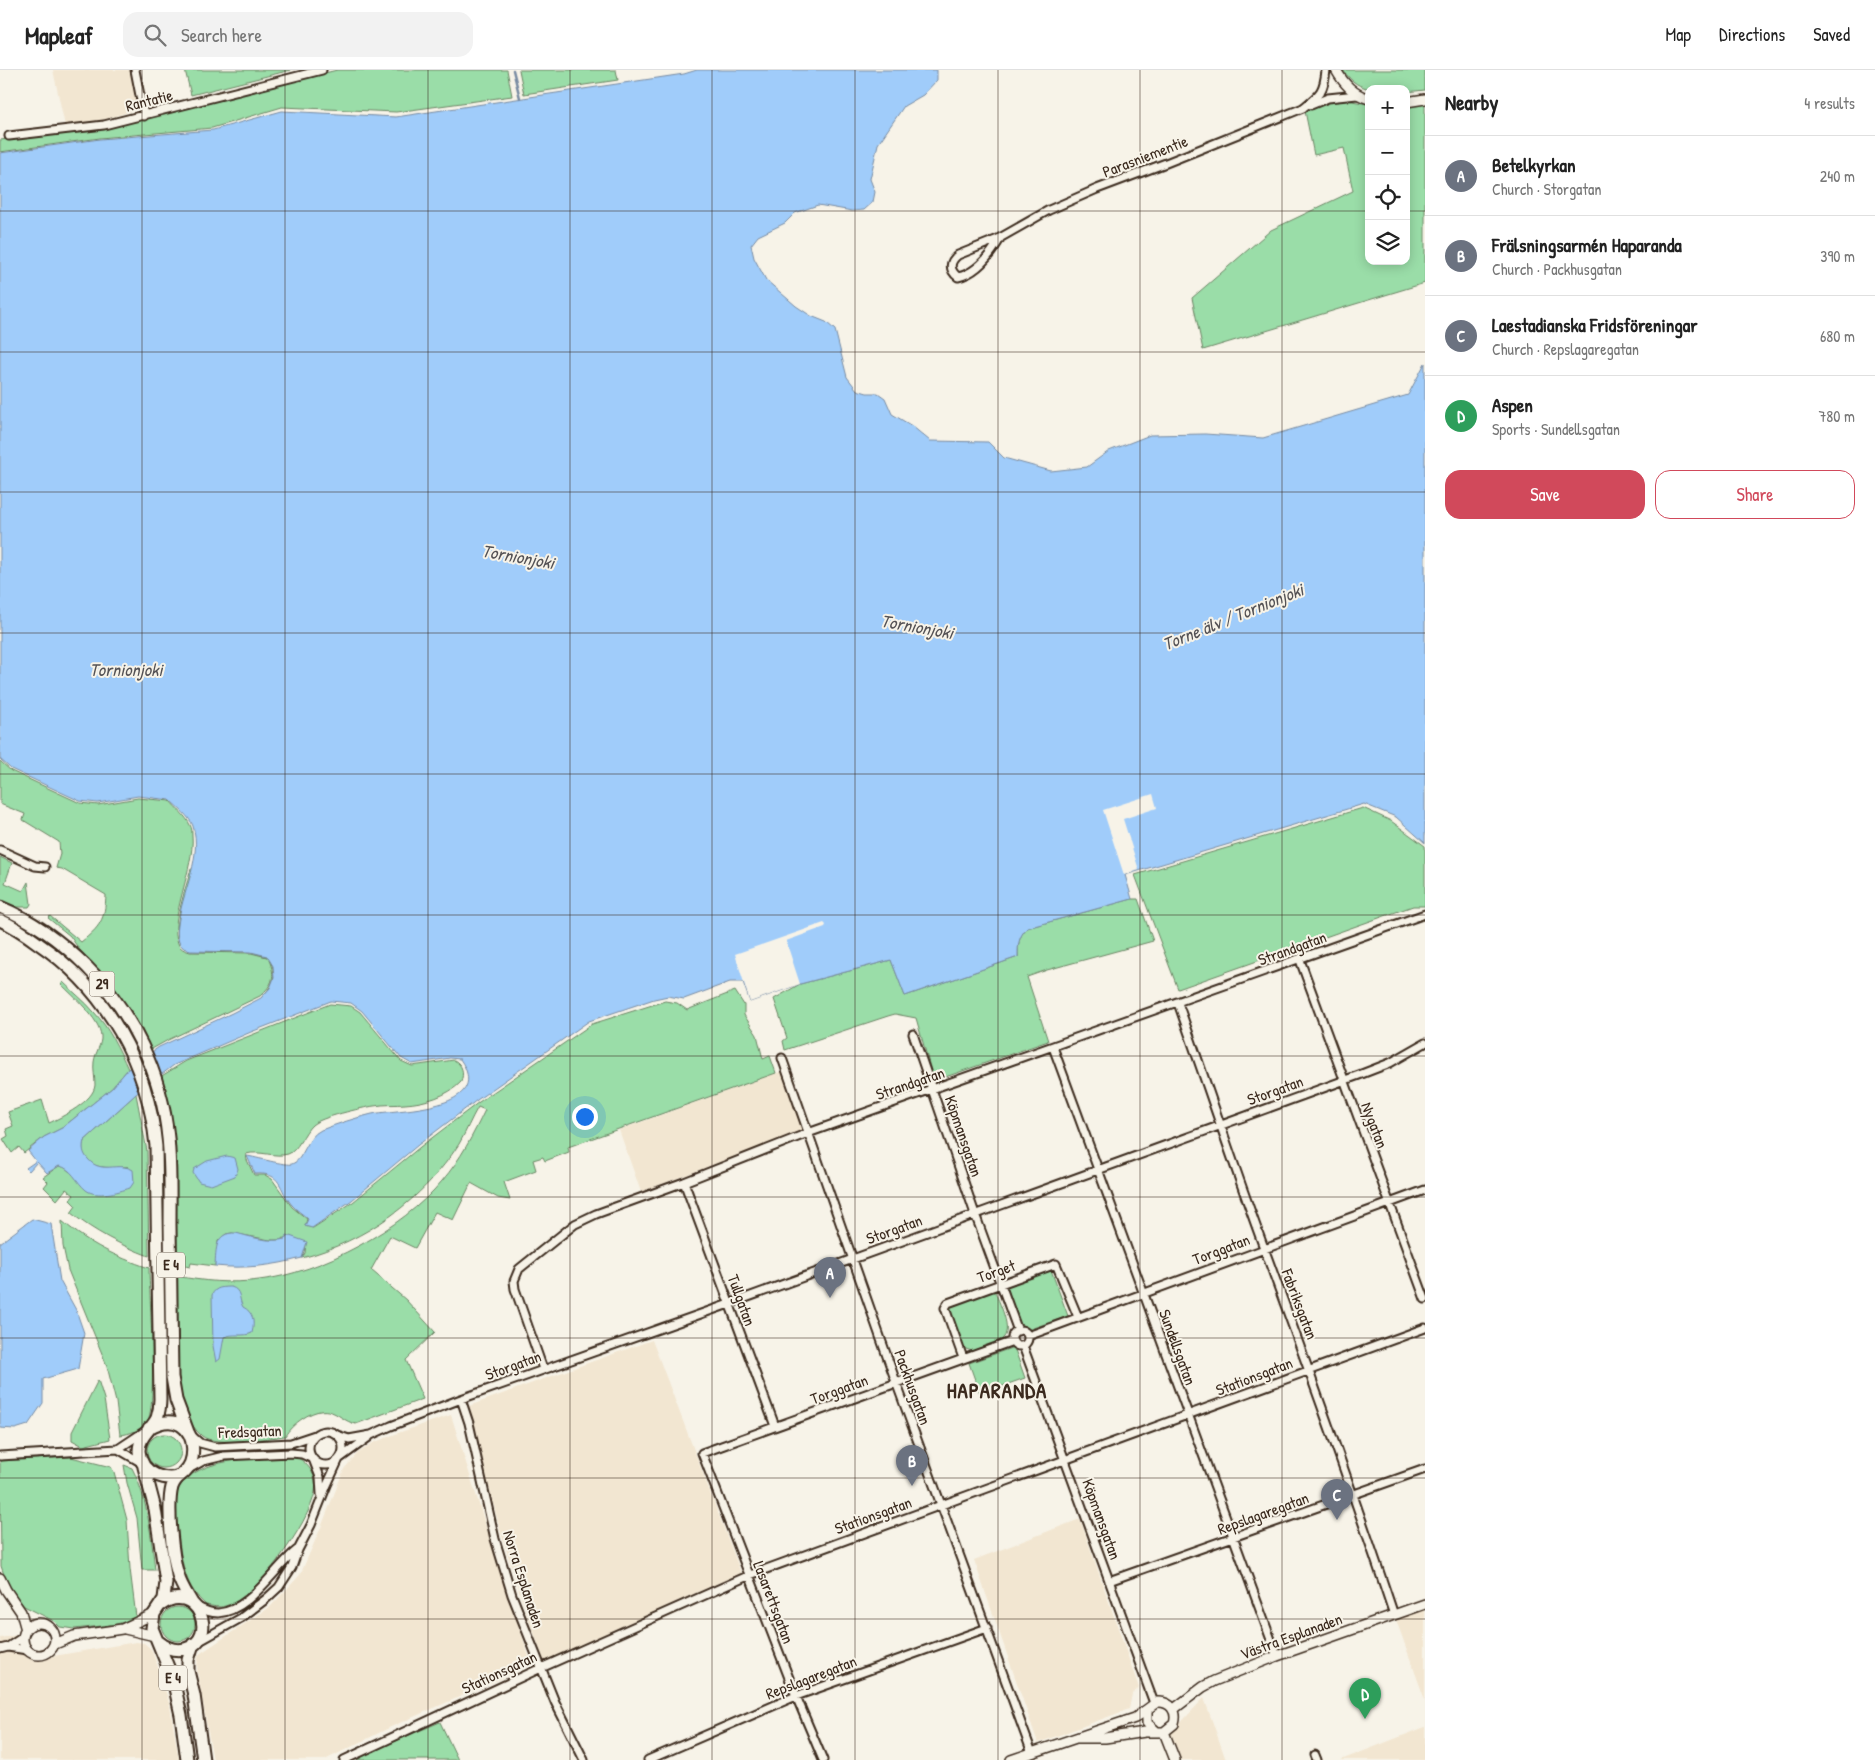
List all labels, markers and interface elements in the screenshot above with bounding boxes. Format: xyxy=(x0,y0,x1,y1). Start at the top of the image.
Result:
search box xyxy=(123,12,473,57)
text: Mapleaf xyxy=(25,19,93,51)
icon: search xyxy=(141,21,169,49)
text: Search here xyxy=(181,22,262,48)
text: Map xyxy=(1666,22,1691,47)
text: Directions xyxy=(1719,22,1785,47)
text: Saved xyxy=(1813,22,1850,47)
street label: Rantatie xyxy=(123,83,176,116)
map controls xyxy=(1365,85,1410,265)
button: + xyxy=(1365,85,1410,130)
text: Nearby xyxy=(1445,88,1498,117)
text: 4 results xyxy=(1804,92,1855,114)
street label: Parasniementie xyxy=(1099,129,1191,182)
button: − xyxy=(1365,130,1410,175)
text: Betelkyrkan xyxy=(1492,152,1576,178)
text: A xyxy=(1457,165,1465,187)
text: 240 m xyxy=(1820,165,1855,187)
button: locate xyxy=(1365,175,1410,220)
text: Church · Storgatan xyxy=(1492,178,1601,200)
button: layers xyxy=(1365,220,1410,265)
text: Frälsningsarmén Haparanda xyxy=(1492,232,1682,258)
text: B xyxy=(1457,245,1465,267)
text: 390 m xyxy=(1820,245,1855,267)
text: Church · Packhusgatan xyxy=(1492,258,1622,280)
text: Laestadianska Fridsföreningar xyxy=(1492,312,1698,338)
text: C xyxy=(1457,325,1465,347)
text: 680 m xyxy=(1820,325,1855,347)
text: Church · Repslagaregatan xyxy=(1492,338,1639,360)
text: Aspen xyxy=(1492,392,1533,418)
text: D xyxy=(1457,405,1465,427)
text: 780 m xyxy=(1818,405,1855,427)
text: Sports · Sundellsgatan xyxy=(1492,418,1620,440)
button: Save xyxy=(1445,470,1645,519)
button: Share xyxy=(1655,470,1855,519)
water label: Tornionjoki xyxy=(480,538,558,576)
water label: Torne älv / Tornionjoki xyxy=(1159,576,1309,656)
water label: Tornionjoki xyxy=(879,608,957,646)
water label: Tornionjoki xyxy=(89,657,165,682)
street label: Strandgatan xyxy=(1255,925,1329,971)
road number: 29 xyxy=(90,972,114,996)
street label: Strandgatan xyxy=(873,1061,947,1105)
street label: Storgatan xyxy=(1244,1070,1306,1110)
street label: Köpmansgatan xyxy=(940,1092,988,1180)
street label: Nygatan xyxy=(1356,1099,1394,1151)
your location xyxy=(572,1104,598,1130)
street label: Storgatan xyxy=(863,1209,925,1249)
street label: Torggatan xyxy=(1189,1228,1253,1270)
road number: E 4 xyxy=(157,1252,185,1278)
street label: Torget xyxy=(974,1254,1019,1288)
pin: A xyxy=(814,1257,846,1298)
street label: Fabriksgatan xyxy=(1276,1265,1323,1342)
street label: Tullgatan xyxy=(723,1271,761,1329)
street label: Sundellsgatan xyxy=(1154,1306,1202,1388)
street label: Storgatan xyxy=(482,1345,544,1385)
street label: Packhusgatan xyxy=(889,1346,937,1428)
street label: Stationsgatan xyxy=(1213,1351,1295,1401)
street label: Torggatan xyxy=(807,1368,871,1410)
district label: HAPARANDA xyxy=(947,1376,1047,1405)
street label: Fredsgatan xyxy=(217,1419,282,1443)
pin: B xyxy=(896,1445,928,1486)
street label: Köpmansgatan xyxy=(1077,1475,1127,1563)
pin: C xyxy=(1321,1479,1353,1520)
street label: Repslagaregatan xyxy=(1214,1486,1312,1540)
street label: Stationsgatan xyxy=(831,1491,915,1539)
street label: Norra Esplanaden xyxy=(498,1527,550,1631)
street label: Lasarettsgatan xyxy=(748,1558,800,1646)
street label: Västra Esplanaden xyxy=(1237,1607,1345,1665)
street label: Stationsgatan xyxy=(458,1645,540,1699)
street label: Repslagaregatan xyxy=(762,1650,860,1704)
road number: E 4 xyxy=(159,1666,187,1690)
pin: D xyxy=(1349,1678,1381,1719)

